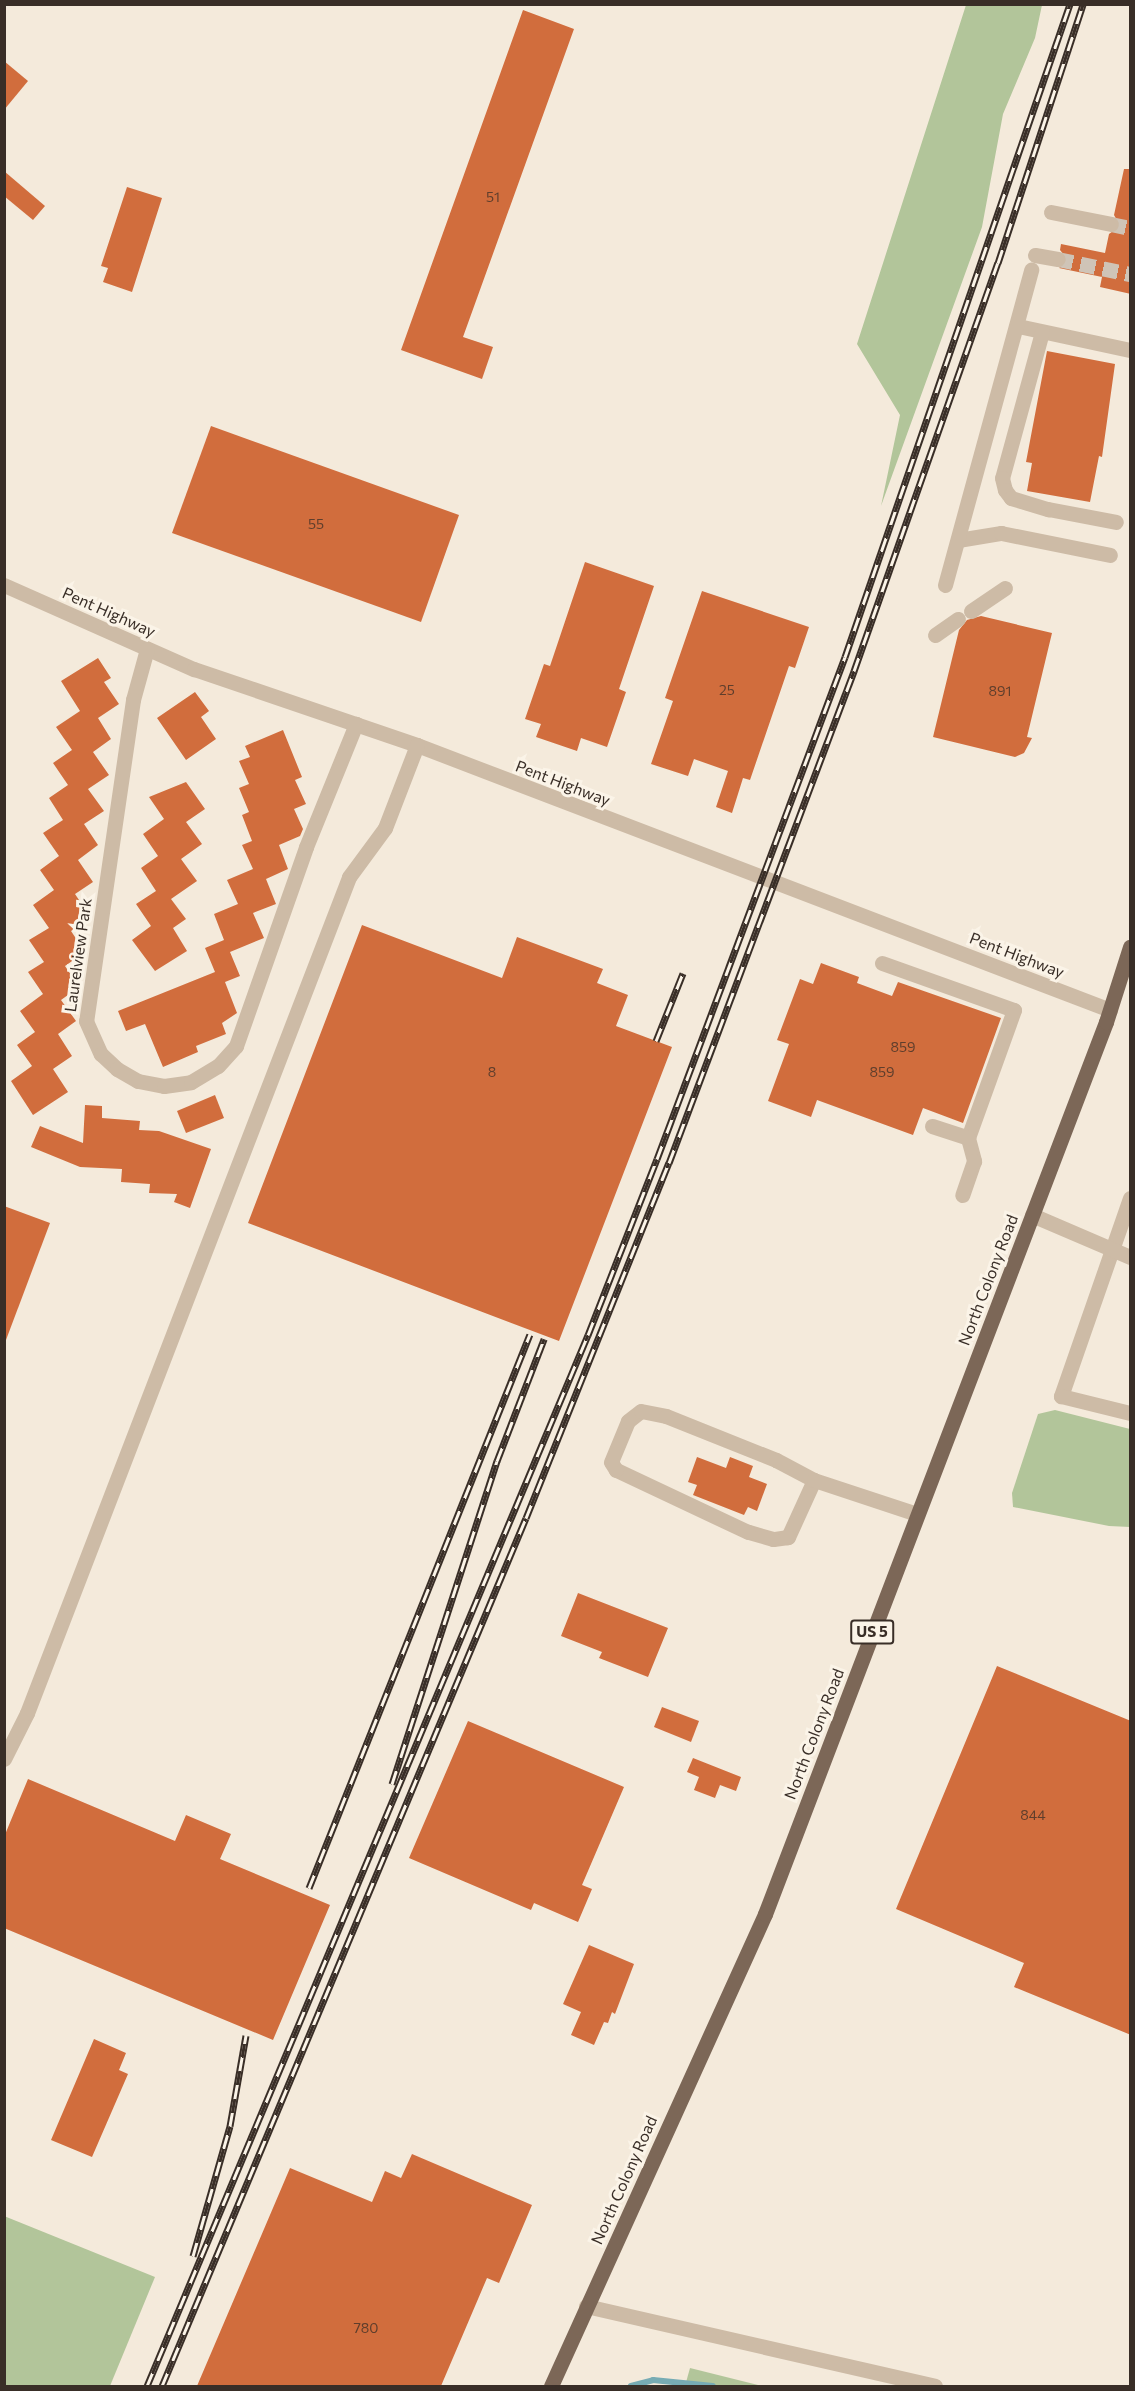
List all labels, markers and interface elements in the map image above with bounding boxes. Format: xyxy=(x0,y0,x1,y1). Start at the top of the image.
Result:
house number: 51 xyxy=(486,189,500,205)
house number: 55 xyxy=(308,516,324,532)
street label: Pent Highway xyxy=(59,583,159,641)
house number: 25 xyxy=(719,682,735,698)
house number: 891 xyxy=(989,683,1011,699)
street label: Pent Highway xyxy=(513,756,613,810)
street label: Laurelview Park xyxy=(60,897,96,1013)
street label: Pent Highway xyxy=(967,928,1067,982)
house number: 859 xyxy=(890,1039,916,1055)
house number: 8 xyxy=(488,1064,496,1080)
house number: 859 xyxy=(869,1064,895,1080)
street label: North Colony Road xyxy=(954,1212,1022,1348)
road number: US 5 xyxy=(850,1620,894,1644)
street label: North Colony Road xyxy=(780,1666,848,1802)
house number: 844 xyxy=(1020,1807,1046,1823)
street label: North Colony Road xyxy=(587,2113,661,2247)
house number: 780 xyxy=(354,2320,378,2336)

